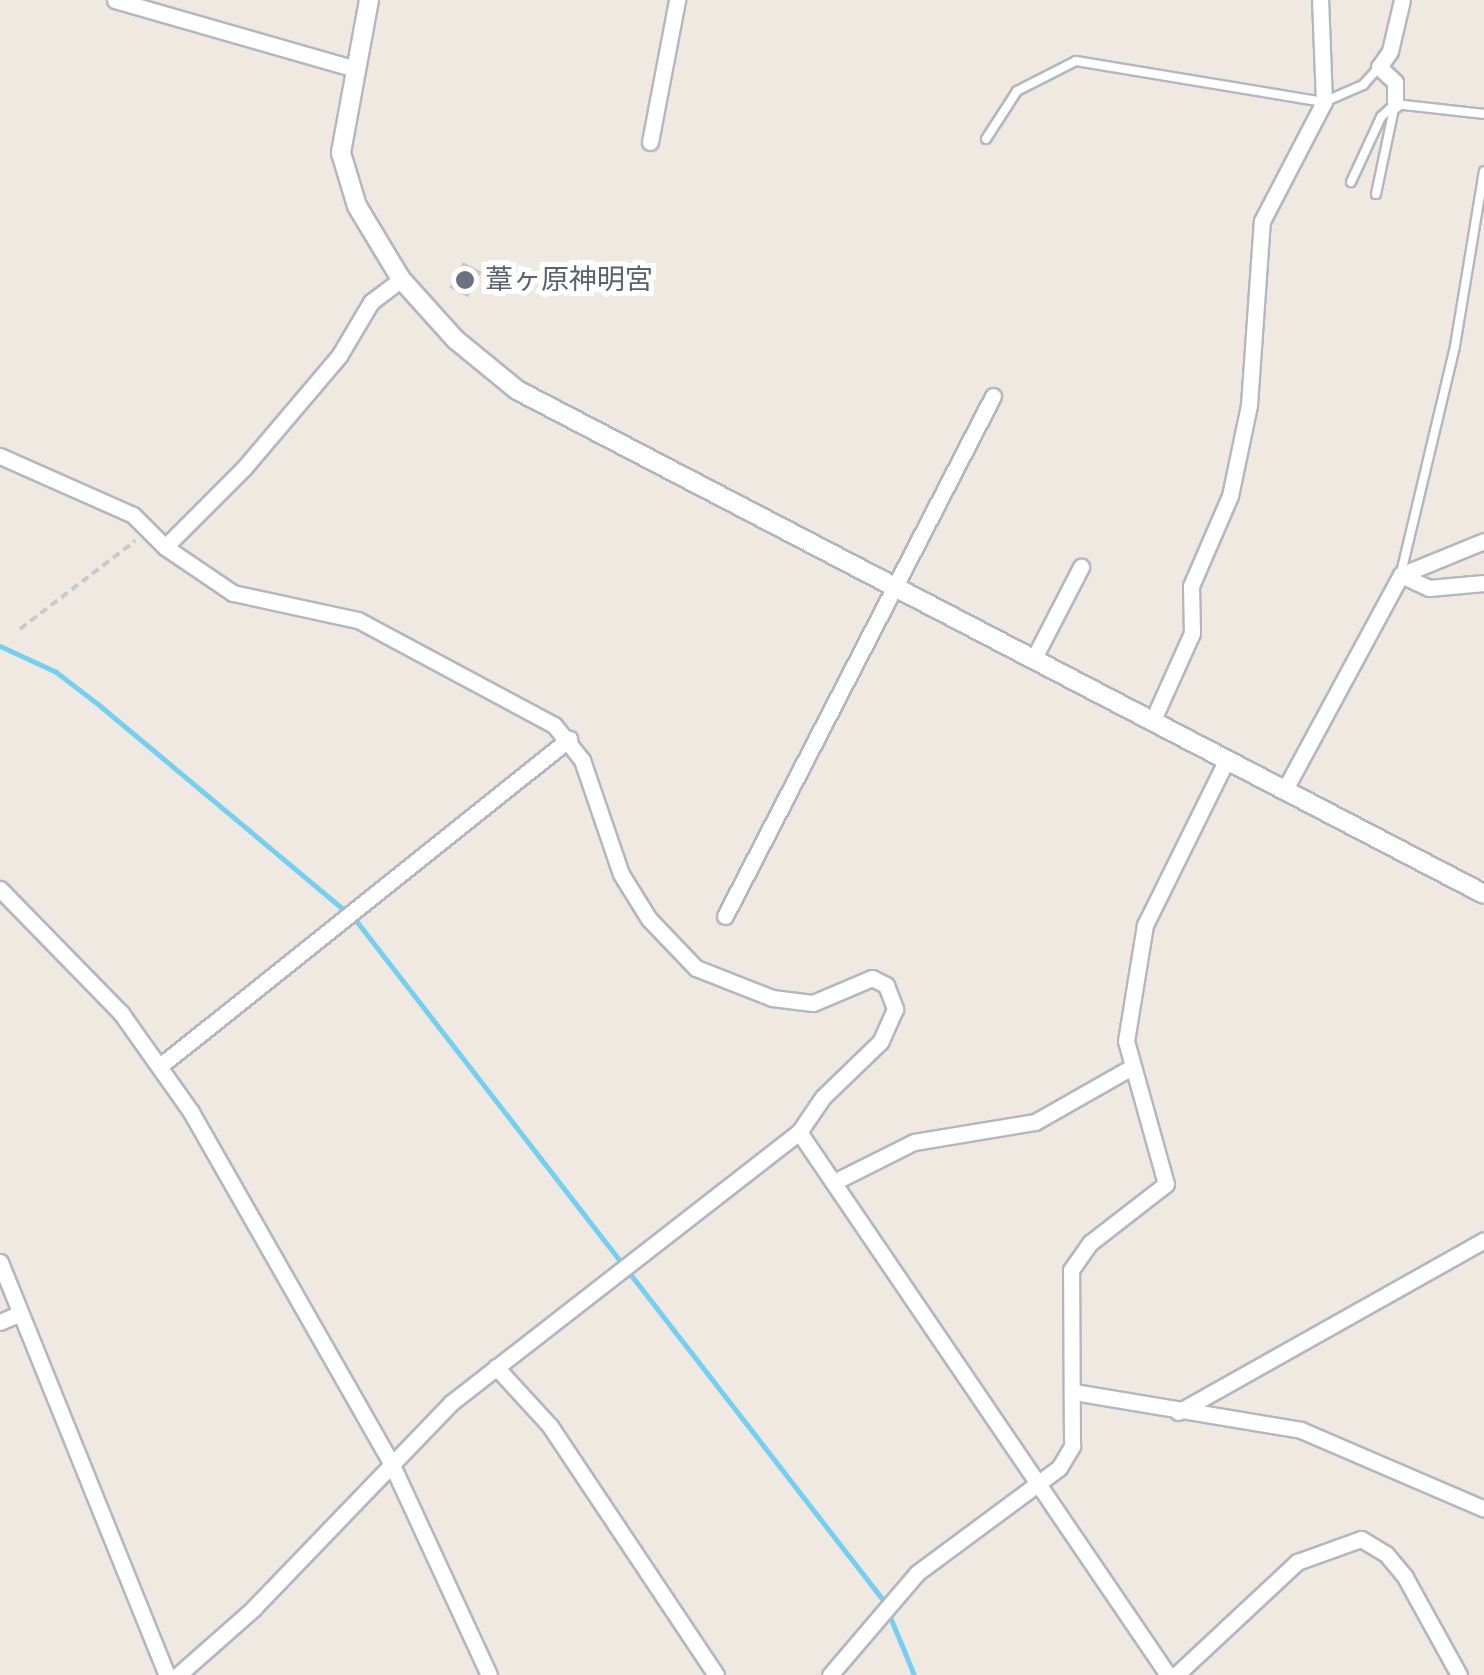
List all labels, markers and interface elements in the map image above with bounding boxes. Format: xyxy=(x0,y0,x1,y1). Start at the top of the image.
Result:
place label: 葦ヶ原神明宮 xyxy=(485,263,653,297)
marker: 葦ヶ原神明宮 xyxy=(454,269,476,291)

